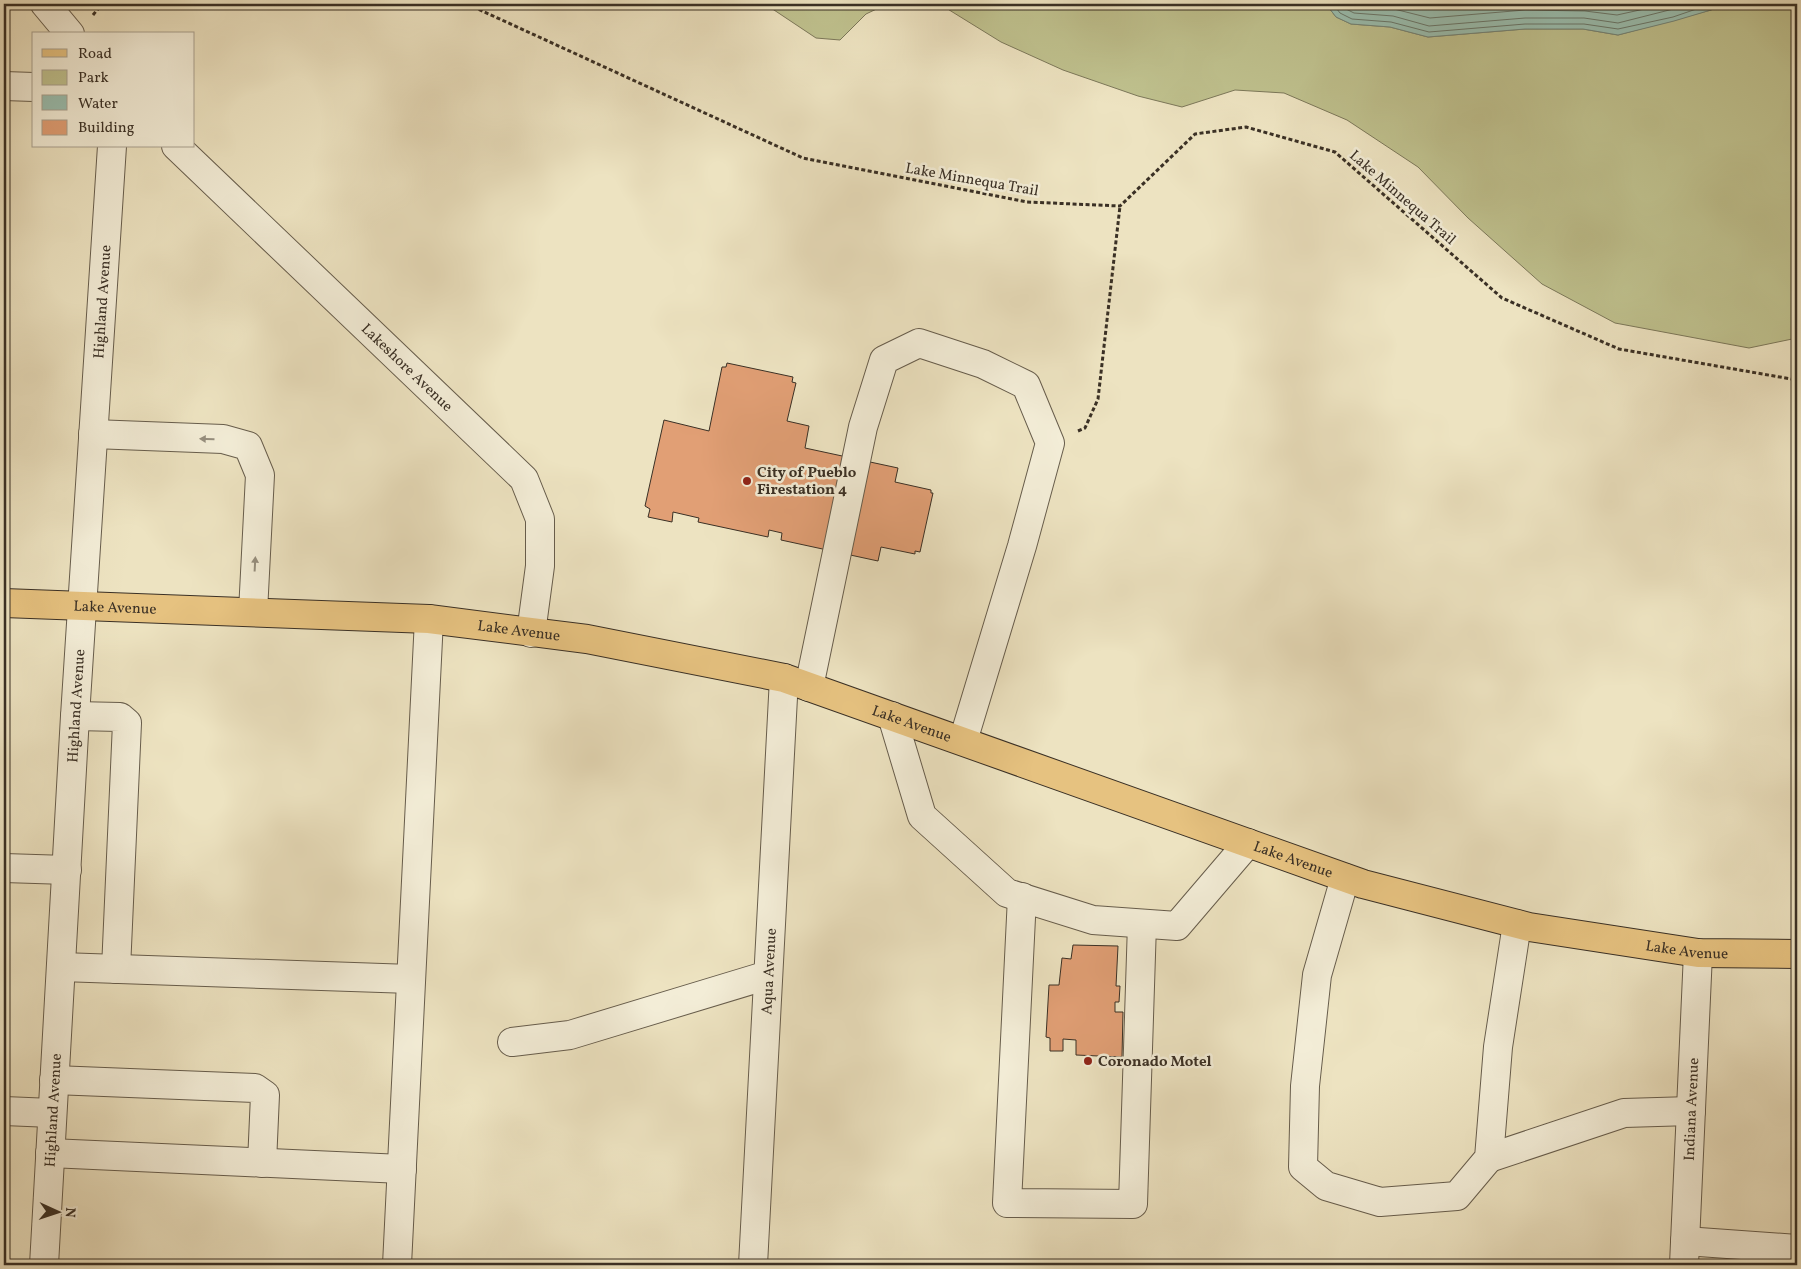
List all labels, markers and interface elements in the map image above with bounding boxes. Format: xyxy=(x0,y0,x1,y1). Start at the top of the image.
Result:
legend xyxy=(32,32,195,148)
text: Road xyxy=(78,44,112,65)
text: Park xyxy=(78,68,109,89)
text: Water xyxy=(78,94,118,115)
text: Building xyxy=(78,118,135,139)
street label: Lake Minnequa Trail xyxy=(1344,146,1460,250)
street label: Lake Minnequa Trail xyxy=(903,158,1040,203)
street label: Highland Avenue xyxy=(89,244,118,359)
street label: Lakeshore Avenue xyxy=(356,319,457,417)
one-way arrow xyxy=(199,434,215,442)
place label: City of Pueblo Firestation 4 xyxy=(757,463,857,501)
marker: City of Pueblo Firestation 4 xyxy=(741,475,753,487)
one-way arrow xyxy=(252,555,260,571)
street label: Lake Avenue xyxy=(73,597,157,621)
street label: Lake Avenue xyxy=(476,616,561,648)
street label: Highland Avenue xyxy=(63,648,91,763)
street label: Lake Avenue xyxy=(869,701,954,749)
street label: Lake Avenue xyxy=(1250,837,1336,884)
street label: Aqua Avenue xyxy=(757,928,783,1015)
street label: Lake Avenue xyxy=(1644,936,1728,965)
place label: Coronado Motel xyxy=(1098,1052,1212,1073)
street label: Highland Avenue xyxy=(41,1053,68,1168)
marker: Coronado Motel xyxy=(1082,1055,1094,1067)
street label: Indiana Avenue xyxy=(1680,1057,1705,1161)
north arrow xyxy=(32,1186,82,1236)
text: N xyxy=(60,1207,79,1218)

